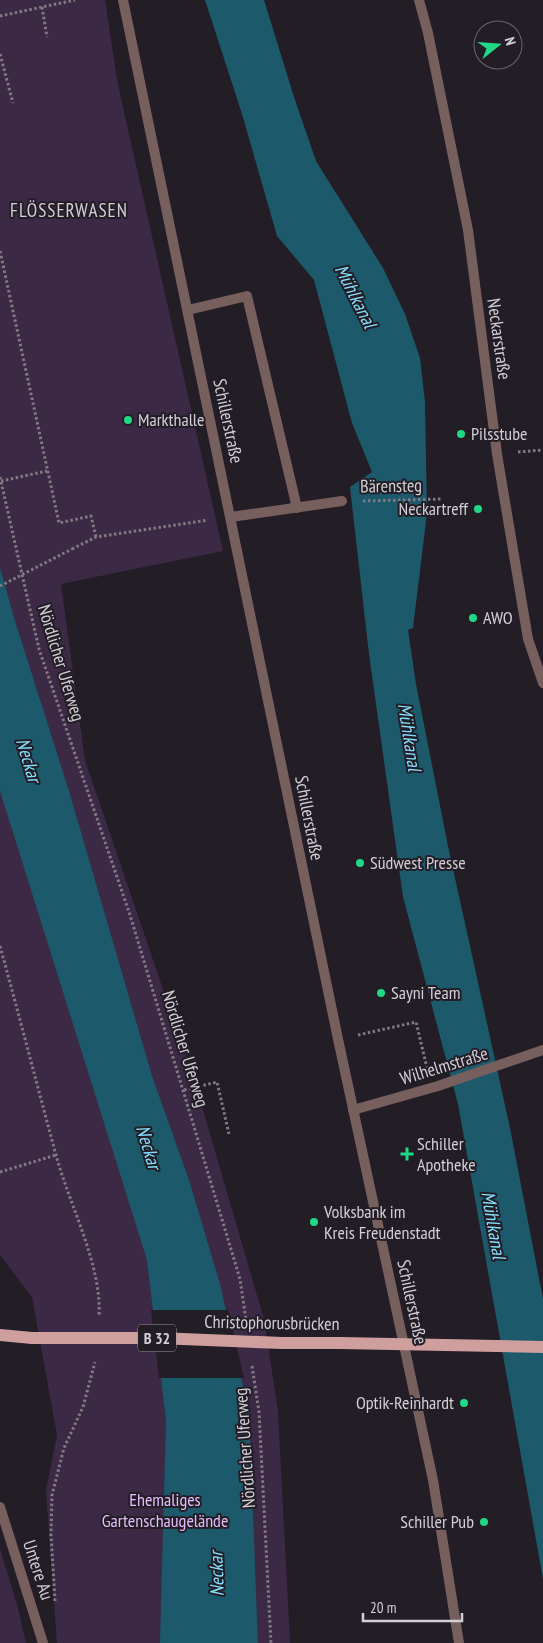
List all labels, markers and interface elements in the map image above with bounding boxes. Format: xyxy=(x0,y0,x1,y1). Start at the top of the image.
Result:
north arrow xyxy=(473,20,523,70)
text: N xyxy=(501,35,520,47)
district label: FLÖSSERWASEN xyxy=(10,198,128,222)
water label: Mühlkanal xyxy=(330,260,383,333)
street label: Neckarstraße xyxy=(482,297,517,381)
street label: Schillerstraße xyxy=(208,376,249,465)
place label: Markthalle xyxy=(138,408,204,431)
marker: Markthalle xyxy=(122,414,134,426)
place label: Pilsstube xyxy=(471,422,527,445)
marker: Pilsstube xyxy=(455,428,467,440)
street label: Bärensteg xyxy=(360,473,422,498)
place label: Neckartreff xyxy=(399,497,469,520)
marker: Neckartreff xyxy=(472,503,484,515)
street label: Nördlicher Uferweg xyxy=(33,602,90,724)
place label: AWO xyxy=(483,606,513,629)
marker: AWO xyxy=(467,612,479,624)
water label: Mühlkanal xyxy=(393,701,427,774)
water label: Neckar xyxy=(11,735,48,788)
street label: Schillerstraße xyxy=(290,773,329,862)
place label: Südwest Presse xyxy=(370,851,466,874)
marker: Südwest Presse xyxy=(354,857,366,869)
place label: Sayni Team xyxy=(391,981,460,1004)
marker: Sayni Team xyxy=(375,987,387,999)
street label: Nördlicher Uferweg xyxy=(157,988,214,1110)
street label: Wilhelmstraße xyxy=(397,1041,491,1090)
water label: Neckar xyxy=(131,1122,168,1175)
place label: Schiller Apotheke xyxy=(417,1132,476,1176)
marker: Schiller Apotheke xyxy=(401,1148,413,1160)
water label: Mühlkanal xyxy=(476,1189,512,1262)
place label: Volksbank im Kreis Freudenstadt xyxy=(323,1200,440,1244)
marker: Volksbank im Kreis Freudenstadt xyxy=(308,1216,320,1228)
street label: Schillerstraße xyxy=(392,1257,433,1346)
street label: Christophorusbrücken xyxy=(204,1310,340,1335)
road number: B 32 xyxy=(138,1325,176,1352)
street label: Nördlicher Uferweg xyxy=(229,1387,260,1509)
place label: Optik-Reinhardt xyxy=(356,1391,454,1414)
marker: Optik-Reinhardt xyxy=(458,1397,470,1409)
park label: Ehemaliges Gartenschaugelände xyxy=(102,1488,228,1532)
place label: Schiller Pub xyxy=(400,1510,474,1533)
marker: Schiller Pub xyxy=(478,1516,490,1528)
street label: Untere Au xyxy=(18,1537,59,1603)
water label: Neckar xyxy=(203,1548,229,1597)
scale bar xyxy=(363,1590,462,1622)
text: 20 m xyxy=(370,1598,396,1617)

